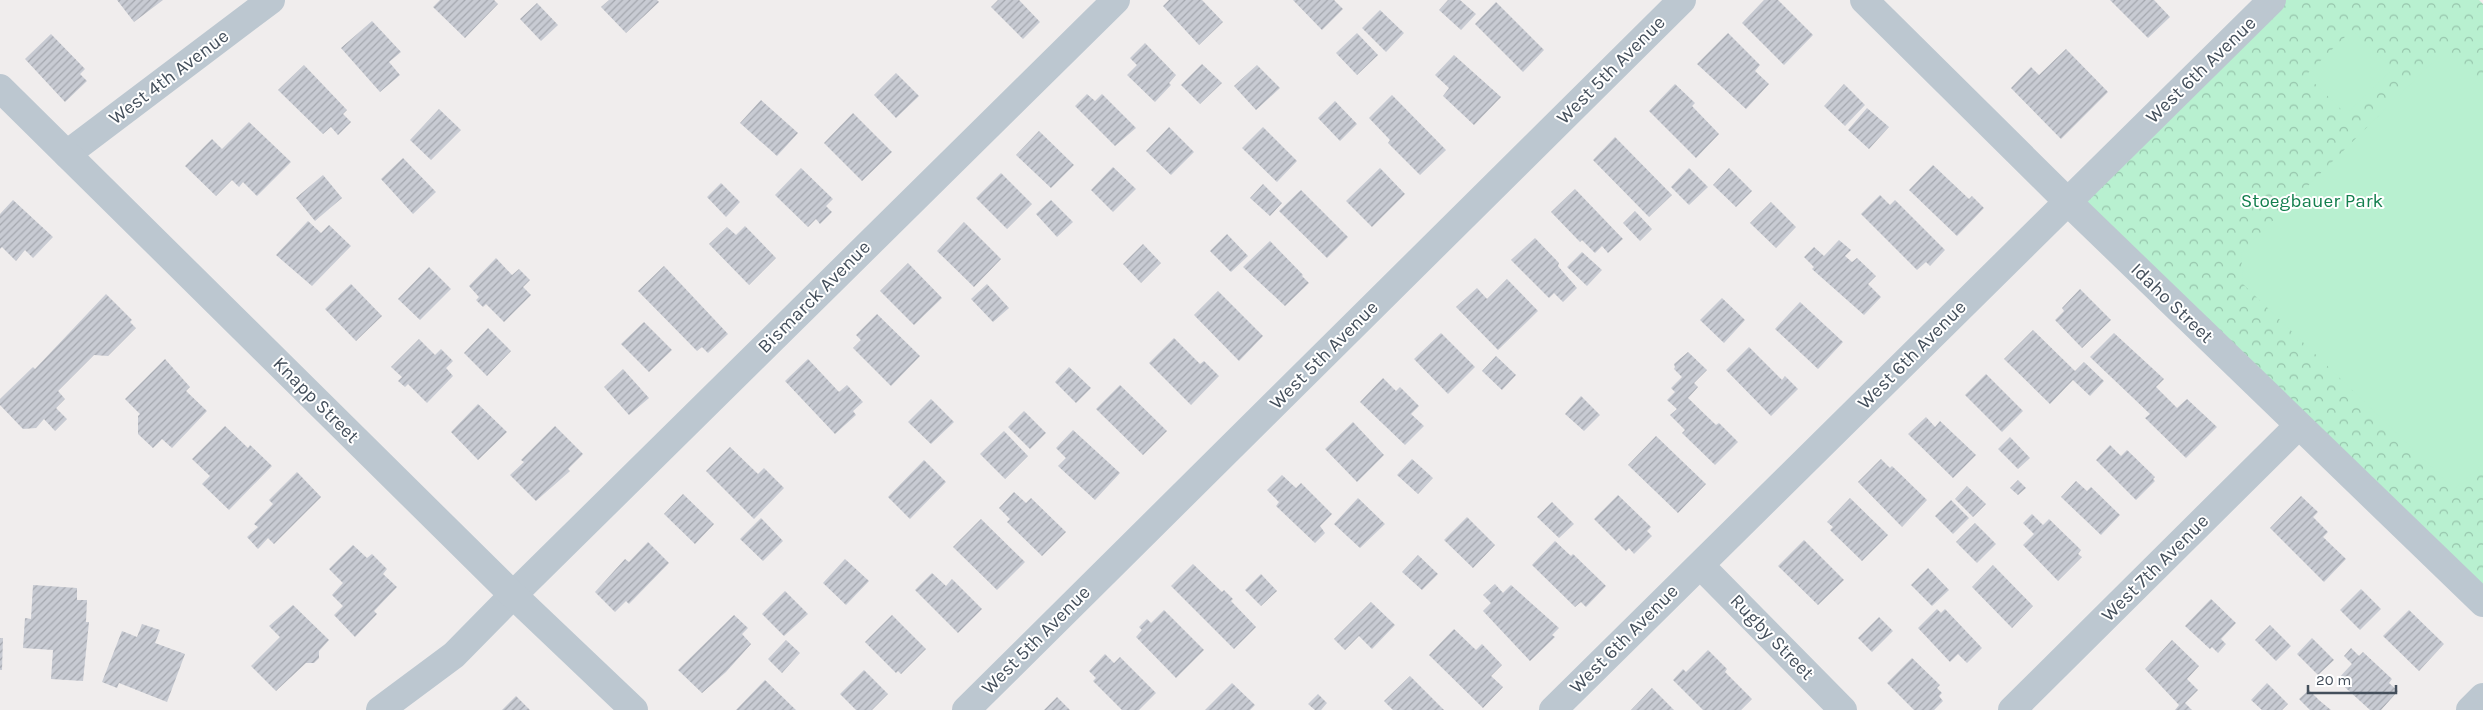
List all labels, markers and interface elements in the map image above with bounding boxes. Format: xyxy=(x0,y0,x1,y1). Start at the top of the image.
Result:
street label: West 5th Avenue xyxy=(1552,11,1670,129)
street label: West 6th Avenue xyxy=(2141,12,2261,128)
street label: West 4th Avenue xyxy=(105,25,233,129)
park label: Stoegbauer Park xyxy=(2241,190,2383,212)
street label: Bismarck Avenue xyxy=(753,236,875,358)
street label: Idaho Street xyxy=(2126,258,2218,348)
street label: West 5th Avenue xyxy=(1265,296,1383,414)
street label: West 6th Avenue xyxy=(1853,296,1971,414)
street label: Knapp Street xyxy=(268,352,364,448)
street label: West 7th Avenue xyxy=(2097,510,2213,626)
street label: West 6th Avenue xyxy=(1565,580,1683,698)
street label: West 5th Avenue xyxy=(977,581,1095,699)
street label: Rugby Street xyxy=(1726,590,1818,684)
scale bar xyxy=(2308,662,2396,694)
text: 20 m xyxy=(2316,671,2351,689)

